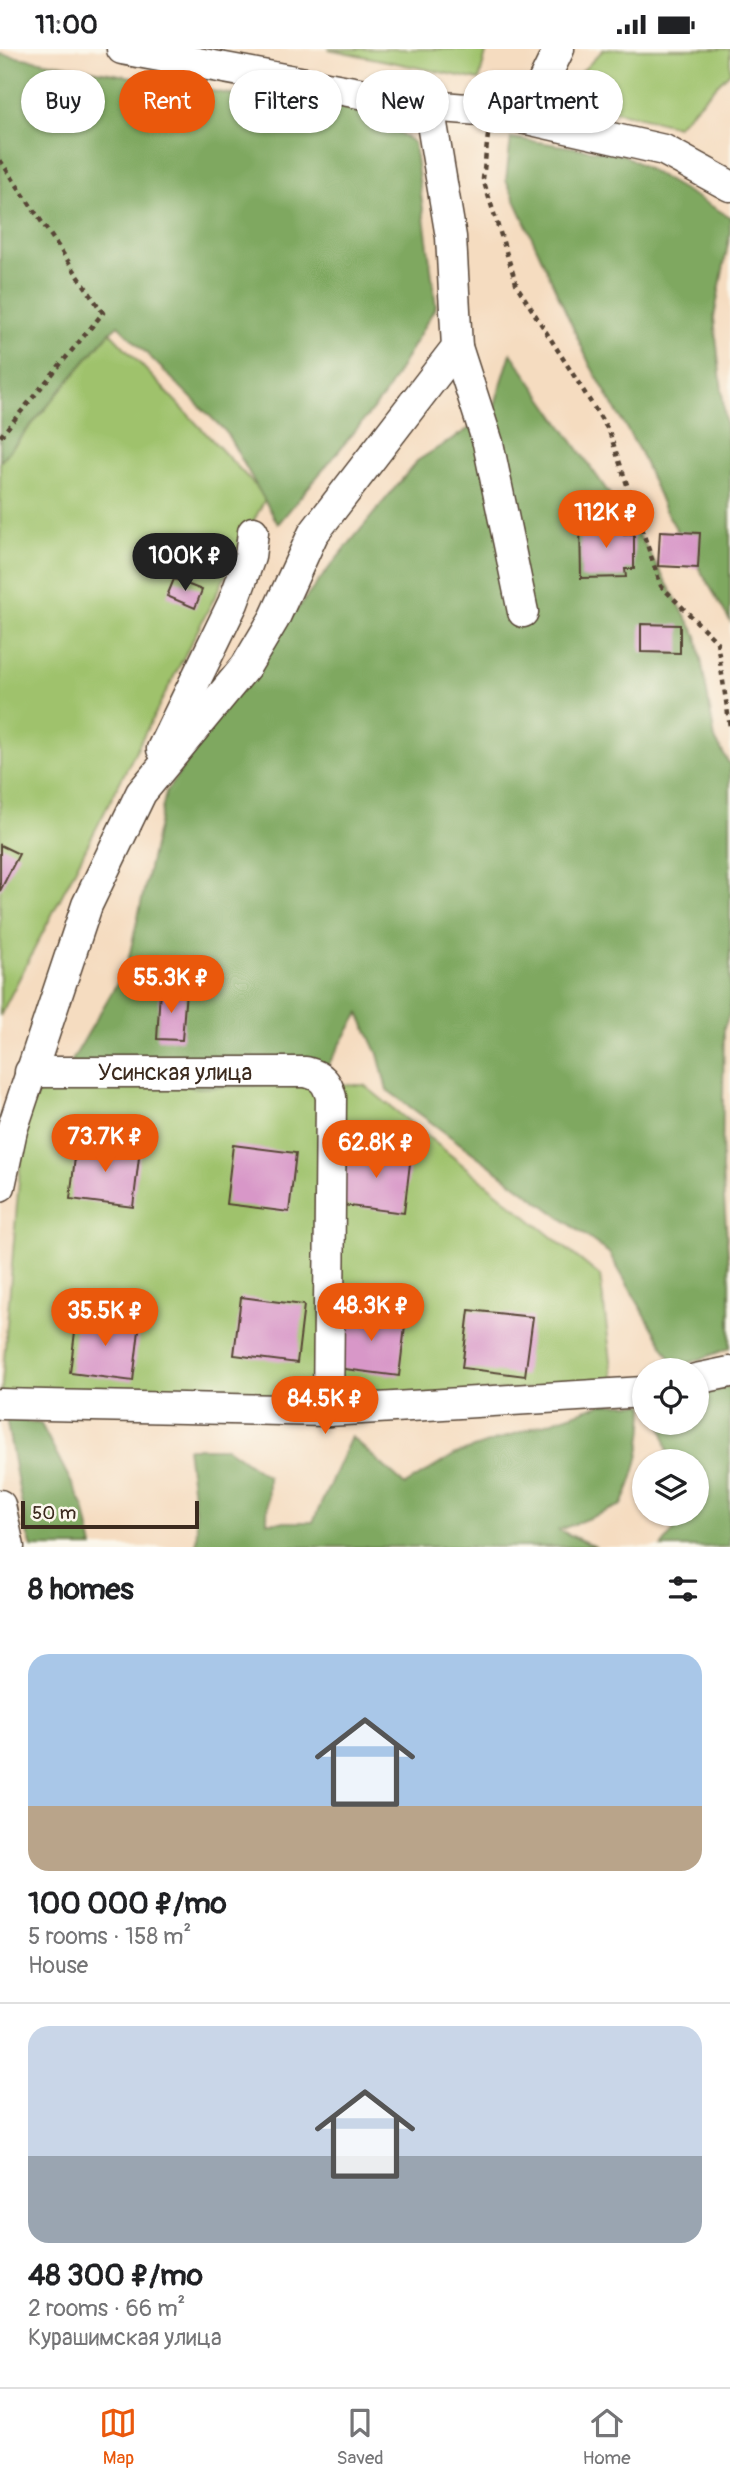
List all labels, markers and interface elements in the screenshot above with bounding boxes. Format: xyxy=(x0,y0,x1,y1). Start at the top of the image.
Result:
text: 11:00 xyxy=(35,9,98,41)
chip: Buy xyxy=(21,70,105,133)
chip: Rent xyxy=(119,70,215,133)
chip: Filters xyxy=(229,70,342,133)
chip: New xyxy=(356,70,449,133)
chip: Apartment xyxy=(463,70,623,133)
pin: 112K ₽ xyxy=(549,491,663,550)
text: 112K ₽ xyxy=(574,498,638,527)
pin: 100K ₽ xyxy=(128,533,242,593)
text: 100K ₽ xyxy=(148,541,222,570)
pin: 55.3K ₽ xyxy=(106,955,236,1015)
text: 55.3K ₽ xyxy=(133,963,209,992)
street label: Усинская улица xyxy=(98,1058,252,1087)
pin: 73.7K ₽ xyxy=(40,1115,170,1174)
pin: 62.8K ₽ xyxy=(311,1121,441,1180)
text: 73.7K ₽ xyxy=(68,1122,142,1151)
text: 62.8K ₽ xyxy=(338,1128,414,1157)
pin: 48.3K ₽ xyxy=(306,1283,436,1343)
pin: 35.5K ₽ xyxy=(40,1289,170,1348)
text: 48.3K ₽ xyxy=(333,1291,409,1320)
text: 35.5K ₽ xyxy=(67,1296,143,1325)
map controls xyxy=(632,1358,709,1526)
button: locate xyxy=(632,1358,709,1435)
pin: 84.5K ₽ xyxy=(260,1377,390,1436)
text: 84.5K ₽ xyxy=(287,1384,363,1413)
button: layers xyxy=(632,1449,709,1526)
scale bar xyxy=(21,1498,200,1530)
text: 50 m xyxy=(32,1501,76,1525)
icon: filters xyxy=(664,1570,702,1608)
text: 8 homes xyxy=(28,1571,134,1608)
icon: home xyxy=(302,1699,428,1825)
text: 100 000 ₽/mo xyxy=(28,1885,227,1922)
text: 5 rooms · 158 m² xyxy=(28,1922,191,1951)
text: House xyxy=(28,1951,88,1980)
icon: home xyxy=(302,2071,428,2197)
text: 48 300 ₽/mo xyxy=(28,2257,203,2294)
text: 2 rooms · 66 m² xyxy=(28,2294,185,2323)
text: Курашимская улица xyxy=(28,2323,222,2352)
tab: Map xyxy=(99,2404,137,2470)
tab: Saved xyxy=(336,2404,384,2470)
tab: Home xyxy=(583,2404,631,2470)

